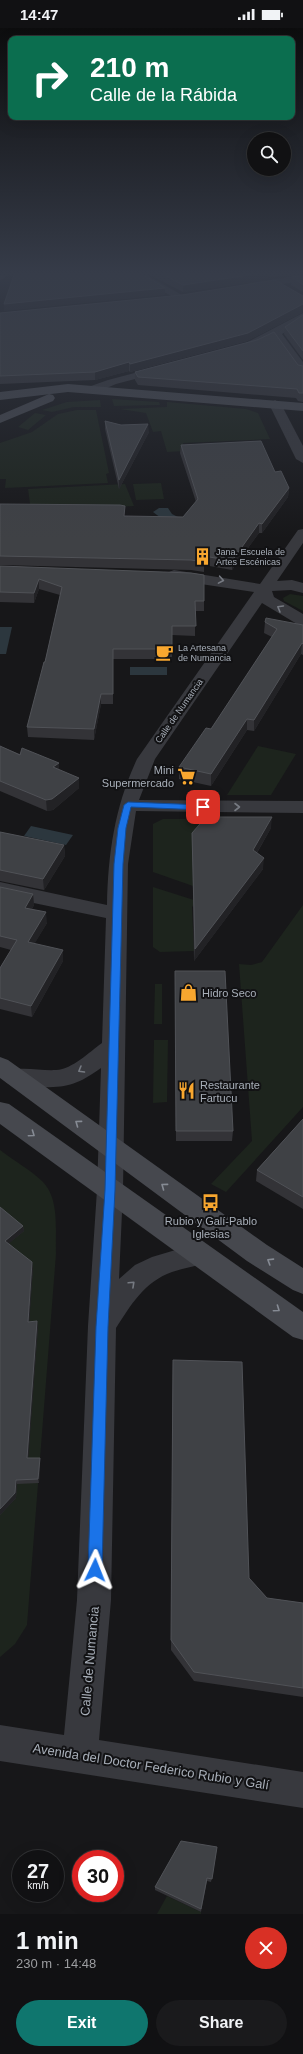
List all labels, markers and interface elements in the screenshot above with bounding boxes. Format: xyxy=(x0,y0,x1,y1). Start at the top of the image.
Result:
text: 14:47 xyxy=(20,6,58,23)
icon: right xyxy=(24,52,76,104)
text: 210 m xyxy=(90,52,169,83)
text: Calle de la Rábida xyxy=(90,85,237,105)
map controls xyxy=(247,132,291,176)
button: search xyxy=(247,132,291,176)
building icon: Jana. Escuela de Artes Escénicas xyxy=(193,547,213,567)
place label: Jana. Escuela de Artes Escénicas xyxy=(216,547,285,567)
one-way arrow xyxy=(217,576,224,584)
one-way arrow xyxy=(277,605,284,613)
cafe icon: La Artesana de Numancia xyxy=(155,643,175,663)
place label: La Artesana de Numancia xyxy=(178,643,231,663)
street label: Calle de Numancia xyxy=(153,677,205,745)
place label: Mini Supermercado xyxy=(102,764,174,789)
supermarket icon: Mini Supermercado xyxy=(177,766,197,786)
pin xyxy=(186,790,220,824)
icon: arrive xyxy=(192,796,214,818)
one-way arrow xyxy=(234,803,240,811)
shop icon: Hidro Seco xyxy=(179,983,199,1003)
place label: Hidro Seco xyxy=(202,987,256,999)
one-way arrow xyxy=(78,1065,85,1072)
place label: Restaurante Fartucu xyxy=(200,1079,260,1104)
restaurant icon: Restaurante Fartucu xyxy=(177,1081,197,1101)
one-way arrow xyxy=(76,1121,83,1128)
one-way arrow xyxy=(27,1129,34,1136)
one-way arrow xyxy=(161,1183,168,1191)
bus stop icon: Rubio y Galí-Pablo Iglesias xyxy=(201,1193,221,1213)
place label: Rubio y Galí-Pablo Iglesias xyxy=(165,1215,257,1240)
one-way arrow xyxy=(267,1258,274,1266)
one-way arrow xyxy=(127,1281,135,1289)
one-way arrow xyxy=(272,1304,279,1311)
position arrow xyxy=(74,1549,116,1591)
street label: Calle de Numancia xyxy=(77,1605,102,1716)
street label: Avenida del Doctor Federico Rubio y Galí xyxy=(32,1740,270,1793)
speed limit sign: 30 xyxy=(72,1850,124,1902)
text: 27 xyxy=(27,1860,49,1882)
text: km/h xyxy=(27,1880,49,1891)
text: 1 min xyxy=(16,1927,79,1954)
button: close xyxy=(245,1927,287,1969)
text: 230 m · 14:48 xyxy=(16,1956,96,1971)
button: Exit xyxy=(16,2000,148,2046)
button: Share xyxy=(156,2000,287,2046)

